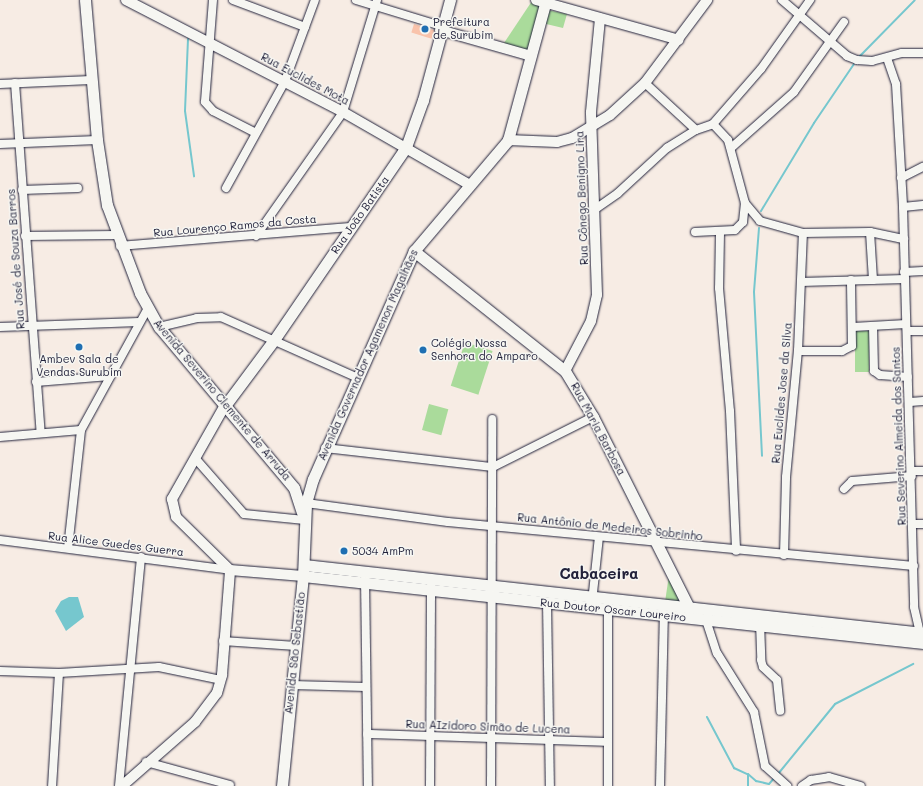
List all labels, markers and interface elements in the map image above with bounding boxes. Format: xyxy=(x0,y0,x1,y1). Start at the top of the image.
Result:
place label: Prefeitura de Surubim xyxy=(433,16,493,42)
marker: Prefeitura de Surubim xyxy=(420,24,430,34)
street label: Rua Euclides Mota xyxy=(259,50,351,108)
street label: Rua Cônego Benigno Lira xyxy=(573,131,591,265)
street label: Rua João Batista xyxy=(328,174,392,256)
street label: Rua José de Souza Barros xyxy=(5,188,27,330)
street label: Rua Lourenço Ramos da Costa xyxy=(153,212,317,240)
street label: Avenida Governador Agamenon Magalhães xyxy=(315,247,421,463)
street label: Avenida Severino Clemente de Arruda xyxy=(151,317,293,483)
street label: Rua Euclides Jose da Silva xyxy=(769,322,795,464)
place label: Colégio Nossa Senhora do Amparo xyxy=(431,337,538,363)
marker: Ambev Sala de Vendas Surubim xyxy=(74,342,84,352)
marker: Colégio Nossa Senhora do Amparo xyxy=(418,345,428,355)
street label: Rua Severino Almeida dos Santos xyxy=(889,346,909,526)
place label: Ambev Sala de Vendas Surubim xyxy=(36,353,122,379)
street label: Rua Maria Barbosa xyxy=(568,380,628,478)
street label: Rua Antônio de Medeiros Sobrinho xyxy=(517,511,703,543)
street label: Rua Alice Guedes Guerra xyxy=(47,529,185,559)
place label: 5034 AmPm xyxy=(352,544,413,558)
marker: 5034 AmPm xyxy=(339,546,349,556)
district label: Cabaceira xyxy=(559,565,639,583)
street label: Avenida São Sebastião xyxy=(282,591,308,715)
street label: Rua Doutor Oscar Loureiro xyxy=(539,596,687,624)
street label: Rua AIzidoro Simão de Lucena xyxy=(405,718,571,736)

